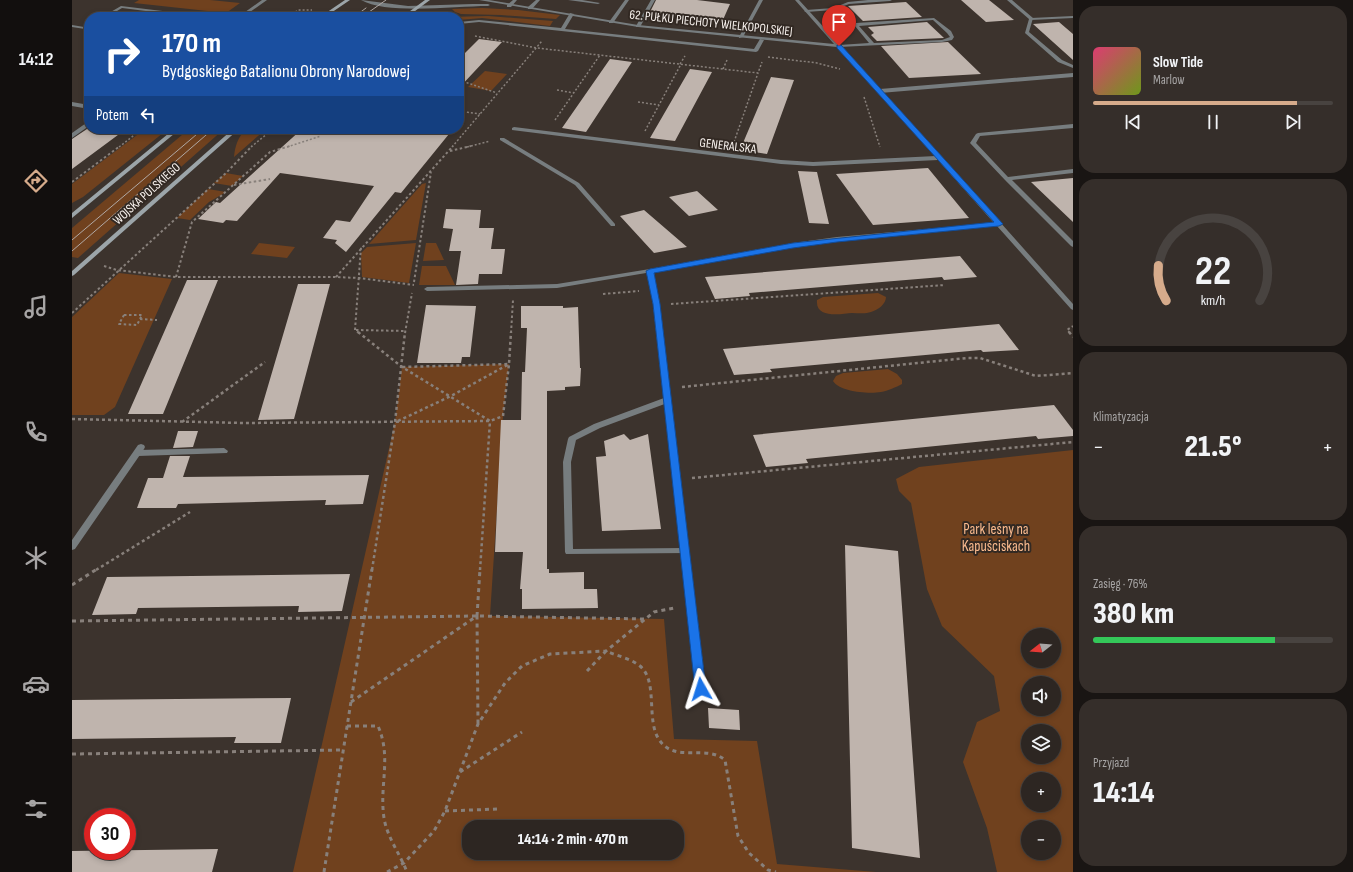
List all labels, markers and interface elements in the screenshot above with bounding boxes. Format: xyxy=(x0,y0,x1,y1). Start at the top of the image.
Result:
pin xyxy=(822,5,856,46)
street label: 62. PUŁKU PIECHOTY WIELKOPOLSKIEJ xyxy=(628,6,793,40)
icon: arrive xyxy=(828,11,850,33)
text: 170 m xyxy=(162,27,221,60)
icon: right xyxy=(96,28,148,80)
text: 14:12 xyxy=(19,49,53,70)
text: Slow Tide xyxy=(1153,53,1203,72)
text: Bydgoskiego Batalionu Obrony Narodowej xyxy=(162,61,410,82)
text: Marlow xyxy=(1153,72,1185,88)
icon: left xyxy=(137,104,159,126)
text: Potem xyxy=(96,106,129,125)
icon: previous xyxy=(1122,111,1144,133)
icon: pause xyxy=(1202,111,1224,133)
icon: next xyxy=(1282,111,1304,133)
street label: GENERALSKA xyxy=(699,135,758,157)
street label: WOJSKA POLSKIEGO xyxy=(110,159,184,228)
icon: directions xyxy=(22,167,50,195)
text: 22 xyxy=(1195,247,1231,296)
text: km/h xyxy=(1201,291,1225,308)
icon: music xyxy=(22,293,50,321)
text: Klimatyzacja xyxy=(1093,409,1149,425)
icon: phone xyxy=(22,418,50,446)
text: 21.5° xyxy=(1184,429,1242,465)
text: − xyxy=(1093,434,1104,461)
text: + xyxy=(1322,434,1333,461)
park label: Park leśny na Kapuściskach xyxy=(962,520,1030,556)
icon: climate xyxy=(22,544,50,572)
text: Zasięg · 76% xyxy=(1093,576,1148,592)
text: 380 km xyxy=(1093,596,1174,632)
north arrow xyxy=(1021,628,1061,668)
map controls xyxy=(1021,628,1061,860)
position arrow xyxy=(680,668,722,710)
icon: car xyxy=(22,670,50,698)
button: sound xyxy=(1021,676,1061,716)
button: layers xyxy=(1021,724,1061,764)
text: Przyjazd xyxy=(1093,755,1129,771)
button: + xyxy=(1021,772,1061,812)
text: 14:14 xyxy=(1093,775,1155,811)
icon: filters xyxy=(22,795,50,823)
speed limit sign: 30 xyxy=(84,808,136,860)
button: − xyxy=(1021,820,1061,860)
text: 14:14 · 2 min · 470 m xyxy=(518,830,628,849)

